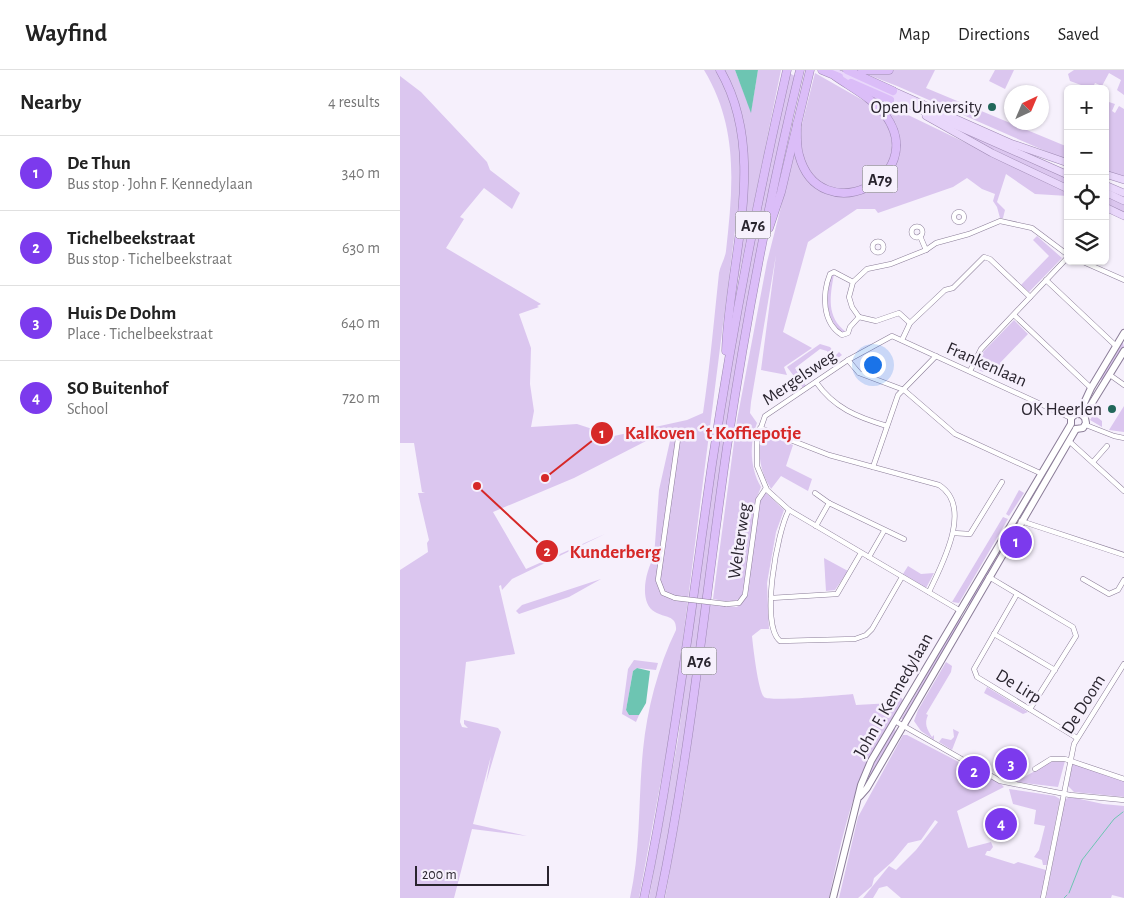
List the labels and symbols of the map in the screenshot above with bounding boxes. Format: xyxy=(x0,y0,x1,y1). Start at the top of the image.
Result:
north arrow xyxy=(1004,85,1049,130)
place label: Open University xyxy=(870,99,982,117)
marker: Open University xyxy=(986,101,998,113)
road number: A79 xyxy=(862,166,898,192)
road number: A76 xyxy=(736,212,770,238)
street label: Frankenlaan xyxy=(944,339,1029,391)
street label: Mergelsweg xyxy=(759,347,840,409)
your location xyxy=(860,352,886,378)
place label: OK Heerlen xyxy=(1021,401,1102,419)
marker: OK Heerlen xyxy=(1106,403,1118,415)
callout: Kalkoven ´t Koffiepotje xyxy=(589,416,811,450)
text: Kalkoven ´t Koffiepotje xyxy=(625,424,801,443)
text: 1 xyxy=(599,426,605,441)
street label: Welterweg xyxy=(726,502,754,580)
pin: 1 xyxy=(1000,523,1032,561)
callout: Kunderberg xyxy=(534,534,670,568)
text: Kunderberg xyxy=(570,543,661,562)
text: 2 xyxy=(543,544,551,559)
street label: John F. Kennedylaan xyxy=(851,630,937,761)
road number: A76 xyxy=(682,648,716,674)
street label: De Lirp xyxy=(993,666,1044,707)
street label: De Doom xyxy=(1059,672,1109,737)
pin: 3 xyxy=(995,745,1027,783)
pin: 2 xyxy=(958,753,990,791)
pin: 4 xyxy=(985,805,1017,843)
scale bar xyxy=(415,863,549,886)

